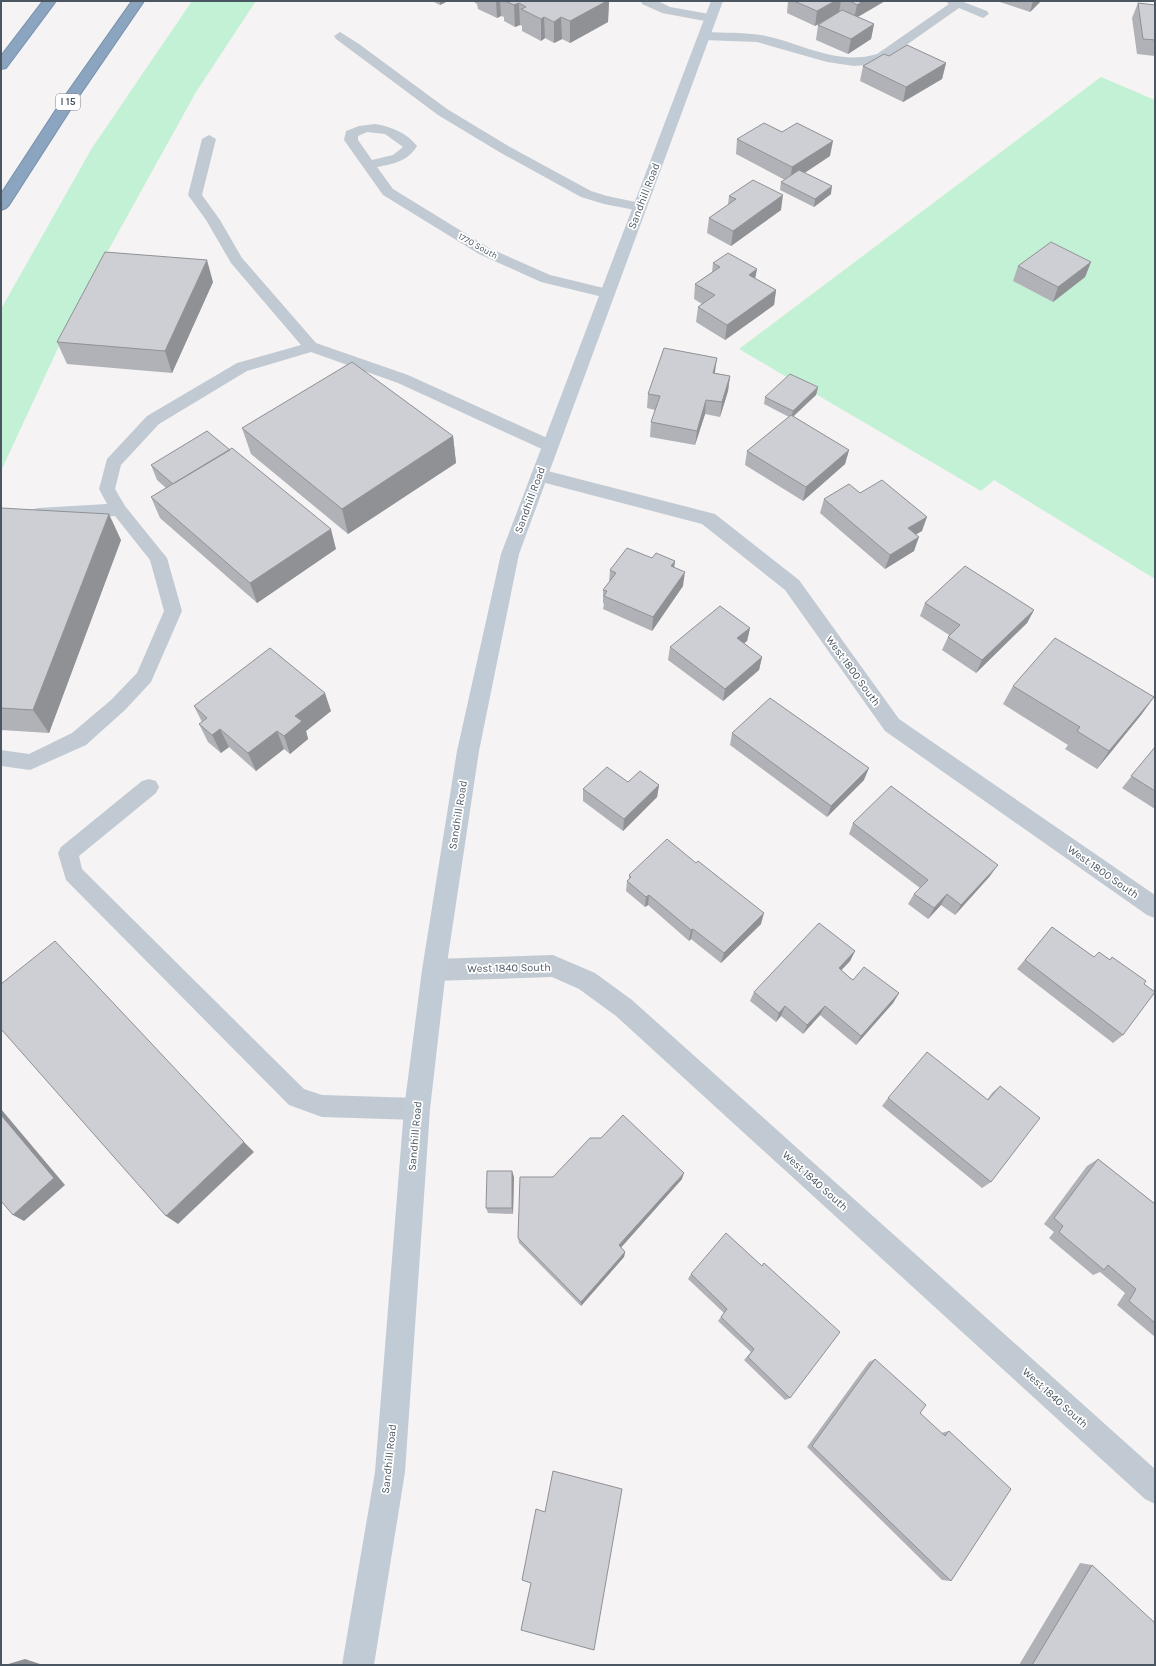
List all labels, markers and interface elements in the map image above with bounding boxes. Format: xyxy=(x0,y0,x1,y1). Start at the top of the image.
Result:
road number: I 15 xyxy=(56,94,80,110)
street label: Sandhill Road xyxy=(625,161,663,231)
street label: 1770 South xyxy=(457,231,499,261)
street label: Sandhill Road xyxy=(512,465,548,535)
street label: West 1800 South xyxy=(823,633,883,709)
street label: Sandhill Road xyxy=(446,779,470,851)
street label: West 1800 South xyxy=(1065,843,1141,901)
street label: West 1840 South xyxy=(467,961,551,975)
street label: Sandhill Road xyxy=(405,1101,425,1171)
street label: West 1840 South xyxy=(780,1148,850,1214)
street label: West 1840 South xyxy=(1020,1365,1090,1431)
street label: Sandhill Road xyxy=(379,1424,399,1494)

